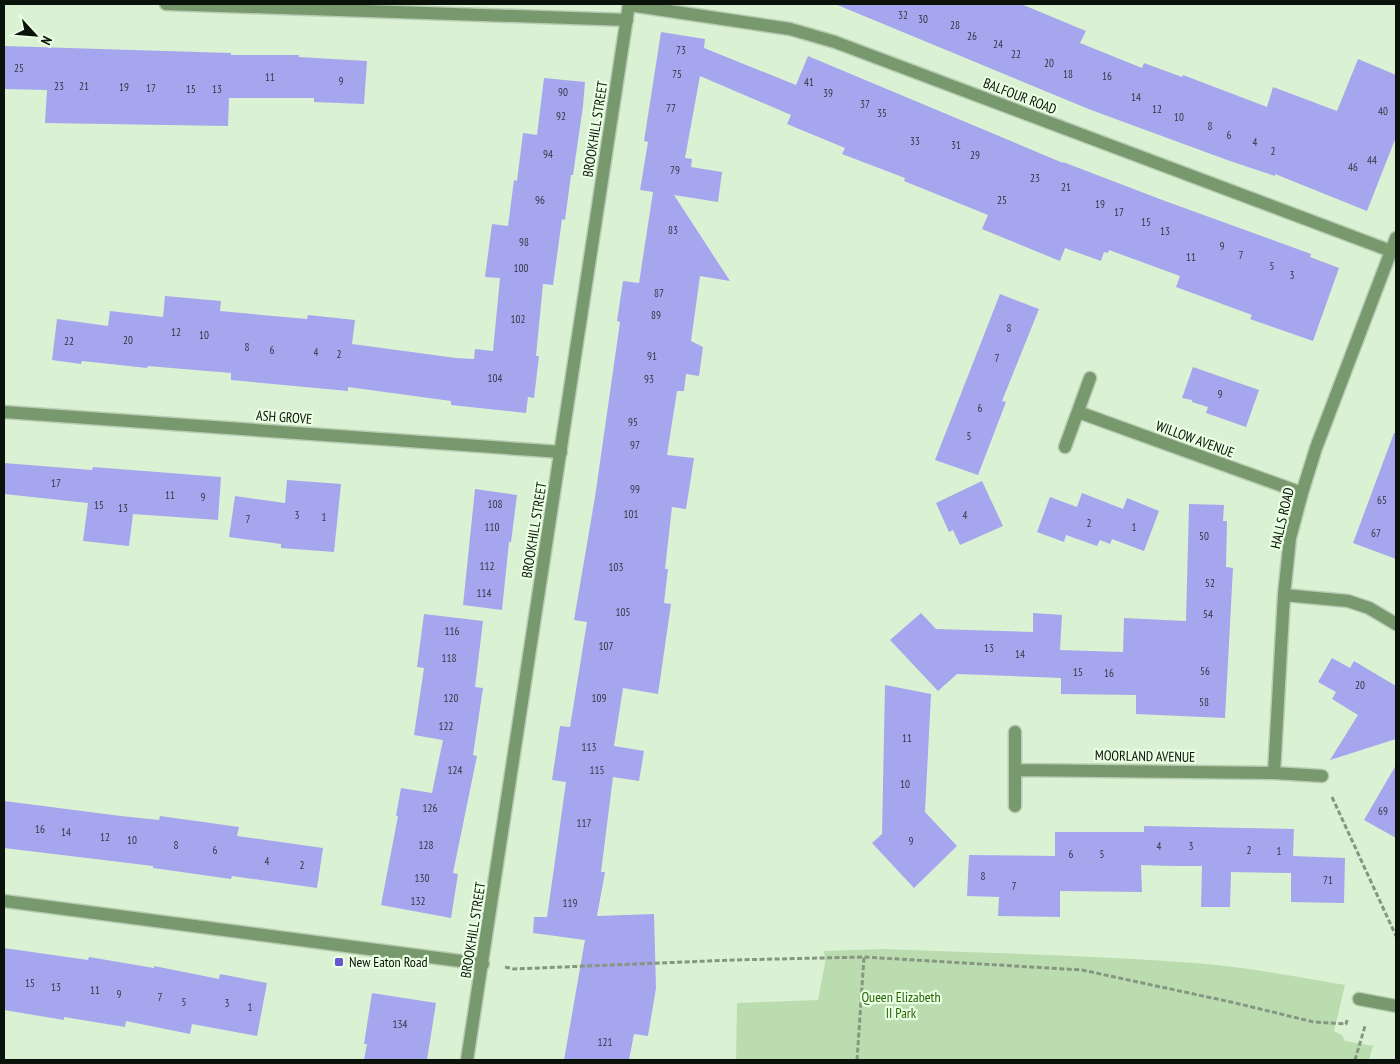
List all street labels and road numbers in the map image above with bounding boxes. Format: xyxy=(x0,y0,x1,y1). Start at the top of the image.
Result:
street label: BALFOUR ROAD xyxy=(981,74,1059,118)
street label: BROOKHILL STREET xyxy=(578,79,612,178)
street label: ASH GROVE xyxy=(255,406,313,428)
street label: WILLOW AVENUE xyxy=(1153,417,1237,461)
street label: BROOKHILL STREET xyxy=(517,480,551,579)
street label: HALLS ROAD xyxy=(1266,486,1298,550)
street label: MOORLAND AVENUE xyxy=(1095,746,1195,766)
street label: BROOKHILL STREET xyxy=(456,880,490,979)

